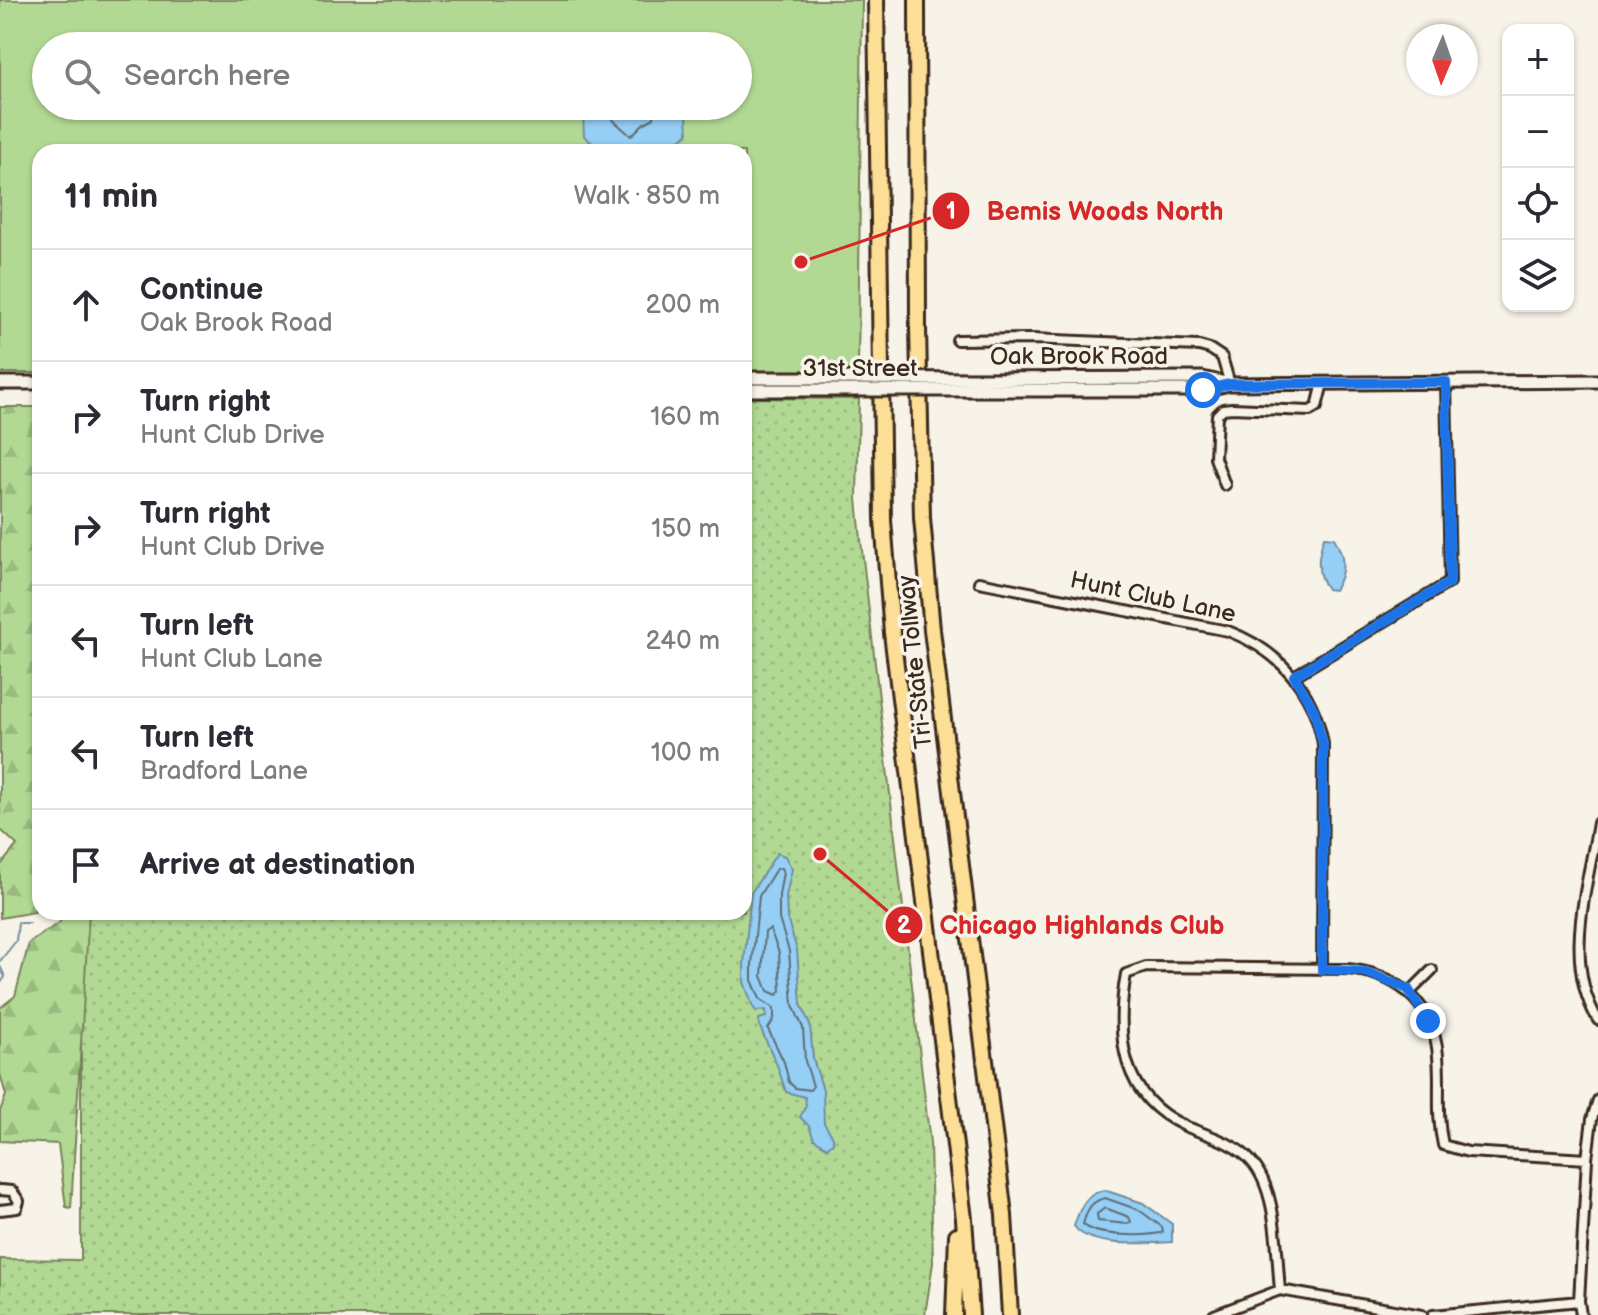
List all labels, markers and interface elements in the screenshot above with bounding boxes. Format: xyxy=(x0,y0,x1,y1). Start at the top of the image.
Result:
north arrow xyxy=(1406,24,1478,96)
map controls xyxy=(1502,24,1574,312)
button: + xyxy=(1502,24,1574,96)
search box xyxy=(32,32,752,120)
icon: search xyxy=(60,54,104,98)
text: Search here xyxy=(124,58,290,94)
button: − xyxy=(1502,96,1574,168)
button: locate xyxy=(1502,168,1574,240)
text: 11 min xyxy=(64,176,158,217)
text: Walk · 850 m xyxy=(574,181,720,212)
callout: Bemis Woods North xyxy=(931,186,1240,236)
text: 1 xyxy=(946,197,956,226)
text: Bemis Woods North xyxy=(987,197,1224,228)
button: layers xyxy=(1502,240,1574,312)
text: Continue xyxy=(140,272,263,308)
icon: ahead xyxy=(64,283,108,327)
text: 200 m xyxy=(646,290,720,321)
text: Oak Brook Road xyxy=(140,308,333,339)
street label: Oak Brook Road xyxy=(990,342,1168,371)
street label: 31st Street xyxy=(802,354,918,383)
route start xyxy=(1185,372,1221,408)
text: Turn right xyxy=(140,384,271,420)
icon: right xyxy=(64,395,108,439)
text: 160 m xyxy=(650,402,720,433)
text: Hunt Club Drive xyxy=(140,420,325,451)
text: Turn right xyxy=(140,496,271,532)
icon: right xyxy=(64,507,108,551)
text: 150 m xyxy=(651,514,720,545)
text: Hunt Club Drive xyxy=(140,532,325,563)
street label: Hunt Club Lane xyxy=(1068,565,1238,629)
street label: Tri-State Tollway xyxy=(891,574,939,750)
text: Turn left xyxy=(140,608,254,644)
icon: left xyxy=(64,619,108,663)
text: 240 m xyxy=(645,626,720,657)
text: Hunt Club Lane xyxy=(140,644,323,675)
text: Turn left xyxy=(140,720,254,756)
icon: left xyxy=(64,731,108,775)
text: 100 m xyxy=(651,738,720,769)
text: Bradford Lane xyxy=(140,756,308,787)
icon: arrive xyxy=(64,843,108,887)
text: Arrive at destination xyxy=(140,847,416,883)
callout: Chicago Highlands Club xyxy=(884,900,1241,950)
text: 2 xyxy=(897,911,912,940)
text: Chicago Highlands Club xyxy=(939,911,1225,942)
route end xyxy=(1410,1003,1446,1039)

